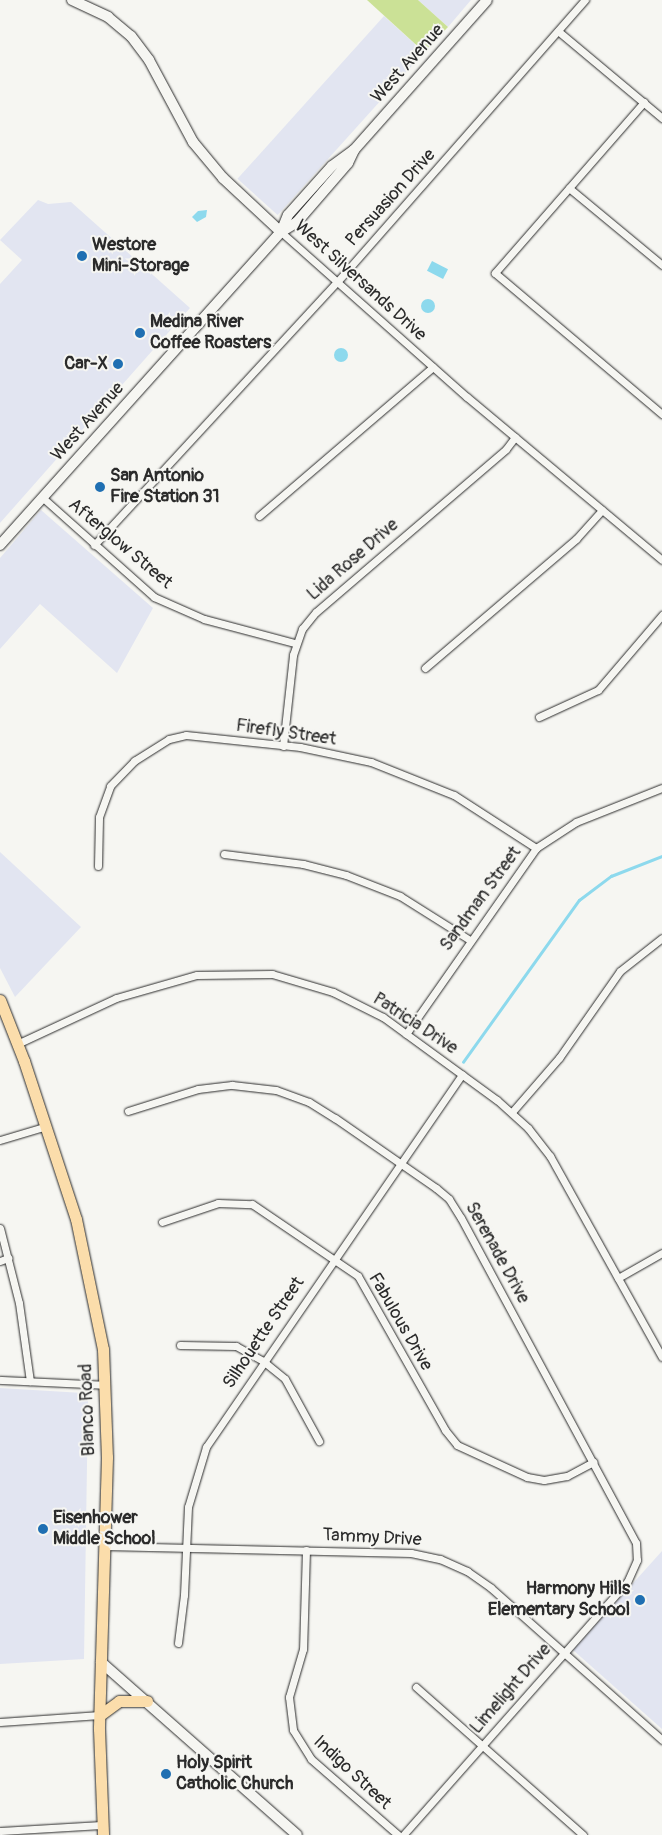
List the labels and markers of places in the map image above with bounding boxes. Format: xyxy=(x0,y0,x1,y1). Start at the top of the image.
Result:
place label: Westore Mini-Storage xyxy=(92,235,189,278)
marker: Westore Mini-Storage xyxy=(76,250,88,262)
place label: Medina River Coffee Roasters xyxy=(150,312,271,354)
marker: Medina River Coffee Roasters xyxy=(134,327,146,339)
place label: Car-X xyxy=(64,353,108,375)
marker: Car-X xyxy=(112,358,124,370)
place label: San Antonio Fire Station 31 xyxy=(110,466,220,508)
marker: San Antonio Fire Station 31 xyxy=(94,481,106,493)
place label: Eisenhower Middle School xyxy=(53,1508,156,1550)
marker: Eisenhower Middle School xyxy=(37,1523,49,1535)
place label: Harmony Hills Elementary School xyxy=(488,1579,630,1622)
marker: Harmony Hills Elementary School xyxy=(634,1594,646,1606)
place label: Holy Spirit Catholic Church xyxy=(176,1753,293,1796)
marker: Holy Spirit Catholic Church xyxy=(160,1768,172,1780)

